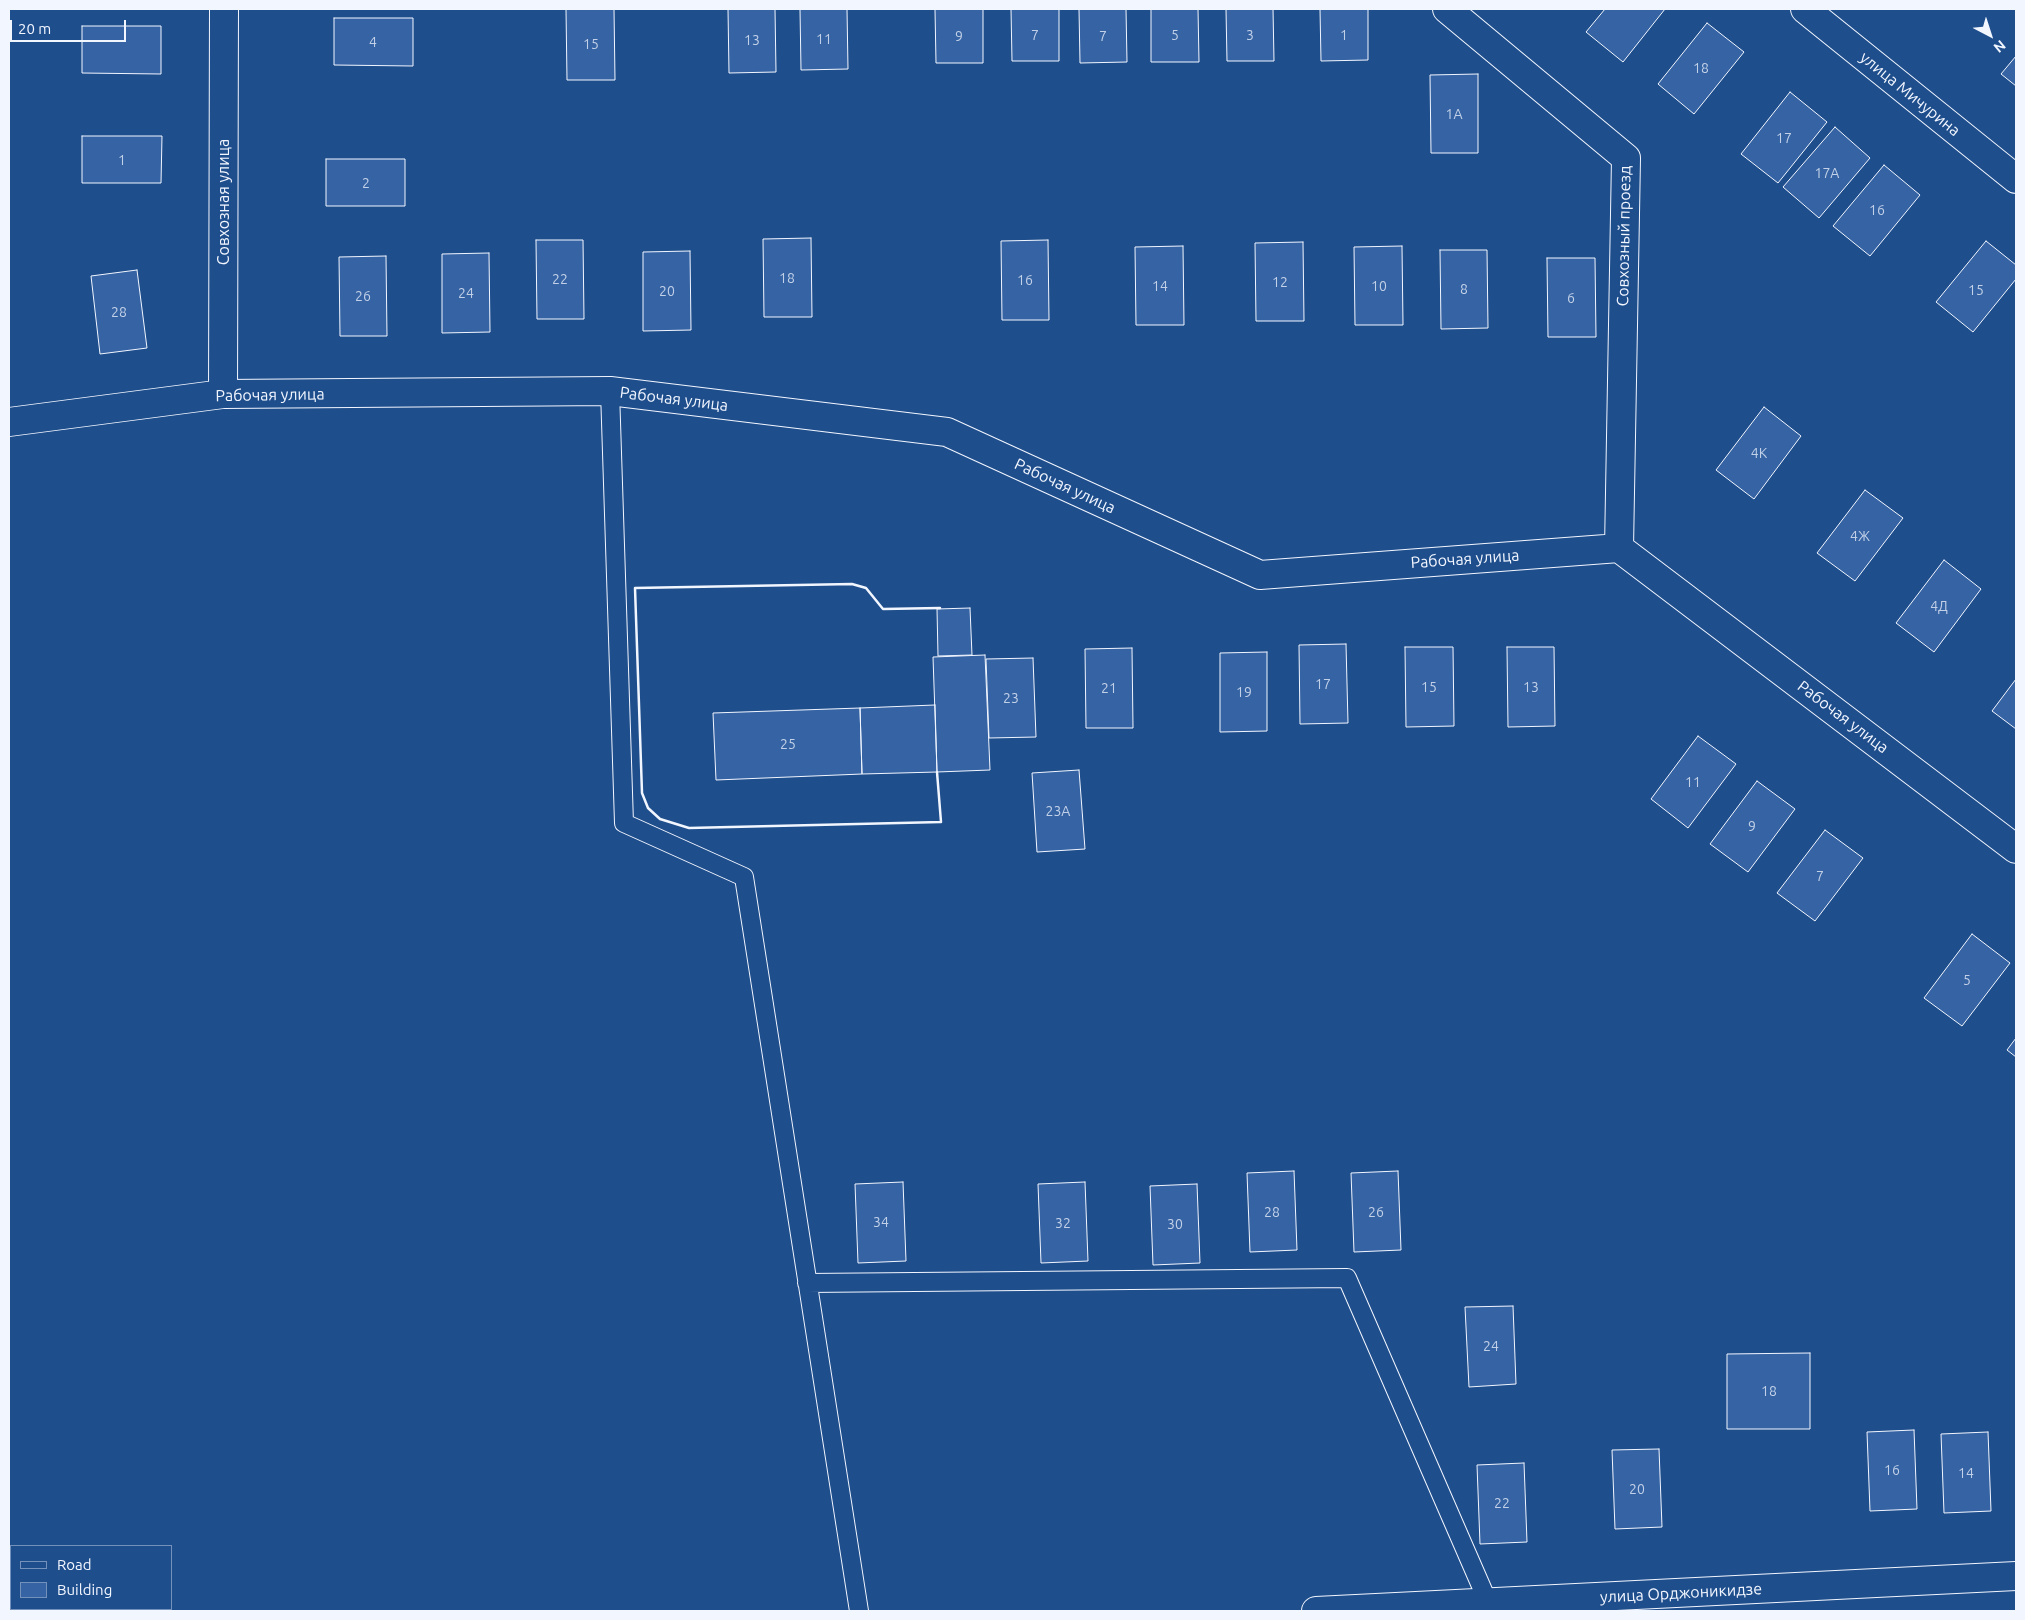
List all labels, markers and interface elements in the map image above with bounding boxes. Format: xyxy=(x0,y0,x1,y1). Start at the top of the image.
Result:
scale bar xyxy=(12,10,129,42)
north arrow xyxy=(1965,10,2015,60)
text: 20 m xyxy=(18,20,51,37)
house number: 7 xyxy=(1031,27,1039,43)
house number: 5 xyxy=(1171,27,1179,43)
house number: 3 xyxy=(1246,27,1254,43)
house number: 1 xyxy=(1340,27,1348,43)
house number: 9 xyxy=(955,28,963,44)
house number: 7 xyxy=(1099,28,1107,44)
house number: 11 xyxy=(816,31,832,47)
house number: 13 xyxy=(744,32,760,48)
house number: 4 xyxy=(369,34,377,50)
house number: 15 xyxy=(583,36,599,52)
text: N xyxy=(1991,37,2009,56)
street label: улица Мичурина xyxy=(1856,48,1964,140)
house number: 18 xyxy=(1693,60,1709,76)
house number: 1А xyxy=(1446,106,1462,122)
house number: 17 xyxy=(1776,130,1792,146)
street label: Совхозная улица xyxy=(214,139,234,265)
house number: 1 xyxy=(118,152,126,168)
street label: Совхозный проезд xyxy=(1613,165,1635,307)
house number: 17А xyxy=(1815,165,1839,181)
house number: 2 xyxy=(362,175,370,191)
house number: 16 xyxy=(1869,202,1885,218)
house number: 18 xyxy=(779,270,795,286)
house number: 22 xyxy=(552,271,568,287)
house number: 16 xyxy=(1017,272,1033,288)
house number: 12 xyxy=(1272,274,1288,290)
house number: 14 xyxy=(1152,278,1168,294)
house number: 10 xyxy=(1371,278,1387,294)
house number: 8 xyxy=(1460,281,1468,297)
house number: 15 xyxy=(1968,282,1984,298)
house number: 20 xyxy=(659,283,675,299)
house number: 24 xyxy=(458,285,474,301)
house number: 26 xyxy=(355,288,371,304)
house number: 6 xyxy=(1567,290,1575,306)
house number: 28 xyxy=(111,304,127,320)
street label: Рабочая улица xyxy=(619,383,729,415)
street label: Рабочая улица xyxy=(215,384,325,406)
house number: 4К xyxy=(1751,445,1767,461)
street label: Рабочая улица xyxy=(1012,454,1118,518)
house number: 4Ж xyxy=(1850,528,1870,544)
street label: Рабочая улица xyxy=(1410,546,1520,572)
house number: 4Д xyxy=(1930,598,1948,614)
house number: 17 xyxy=(1315,676,1331,692)
street label: Рабочая улица xyxy=(1794,677,1892,757)
house number: 15 xyxy=(1421,679,1437,695)
house number: 13 xyxy=(1523,679,1539,695)
house number: 21 xyxy=(1101,680,1117,696)
house number: 19 xyxy=(1236,684,1252,700)
house number: 23 xyxy=(1003,690,1019,706)
house number: 25 xyxy=(780,736,796,752)
house number: 11 xyxy=(1685,774,1701,790)
house number: 23А xyxy=(1046,803,1070,819)
house number: 9 xyxy=(1748,818,1756,834)
house number: 7 xyxy=(1816,868,1824,884)
house number: 5 xyxy=(1963,972,1971,988)
house number: 28 xyxy=(1264,1204,1280,1220)
house number: 26 xyxy=(1368,1204,1384,1220)
house number: 34 xyxy=(873,1214,889,1230)
house number: 32 xyxy=(1055,1215,1071,1231)
house number: 30 xyxy=(1167,1216,1183,1232)
house number: 24 xyxy=(1483,1338,1499,1354)
house number: 18 xyxy=(1761,1383,1777,1399)
house number: 16 xyxy=(1884,1462,1900,1478)
house number: 14 xyxy=(1958,1465,1974,1481)
house number: 20 xyxy=(1629,1481,1645,1497)
house number: 22 xyxy=(1494,1495,1510,1511)
legend xyxy=(10,1545,172,1610)
text: Road xyxy=(57,1556,92,1573)
street label: улица Орджоникидзе xyxy=(1599,1579,1763,1607)
text: Building xyxy=(57,1581,112,1598)

